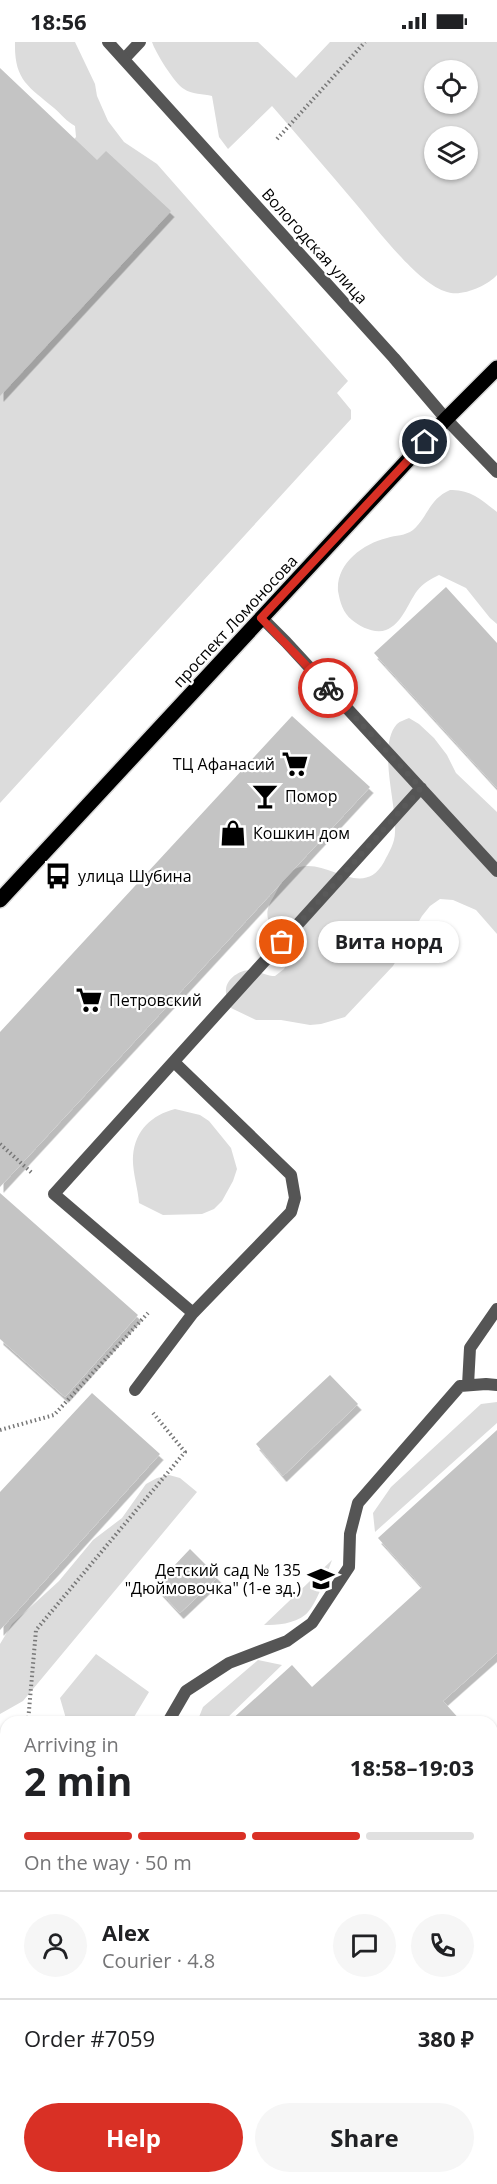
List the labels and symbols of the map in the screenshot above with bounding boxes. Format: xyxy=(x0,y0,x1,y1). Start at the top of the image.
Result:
street label: Вологодская улица xyxy=(257,183,373,309)
pin xyxy=(399,416,450,467)
street label: проспект Ломоносова xyxy=(168,550,302,692)
courier xyxy=(298,658,358,718)
supermarket icon: ТЦ Афанасий xyxy=(280,749,310,779)
place label: ТЦ Афанасий xyxy=(173,753,275,775)
bar icon: Помор xyxy=(250,781,280,811)
place label: Помор xyxy=(285,785,337,807)
shop icon: Кошкин дом xyxy=(218,818,248,848)
place label: Кошкин дом xyxy=(253,822,350,844)
bus stop icon: улица Шубина xyxy=(43,861,73,891)
place label: улица Шубина xyxy=(78,865,192,887)
pin xyxy=(256,916,307,967)
callout: Вита норд xyxy=(318,921,459,963)
supermarket icon: Петровский xyxy=(74,985,104,1015)
place label: Петровский xyxy=(109,989,202,1011)
place label: Детский сад № 135 "Дюймовочка" (1-е зд.) xyxy=(125,1559,301,1599)
school or university icon: Детский сад № 135 "Дюймовочка" (1-е зд.) xyxy=(306,1564,336,1594)

